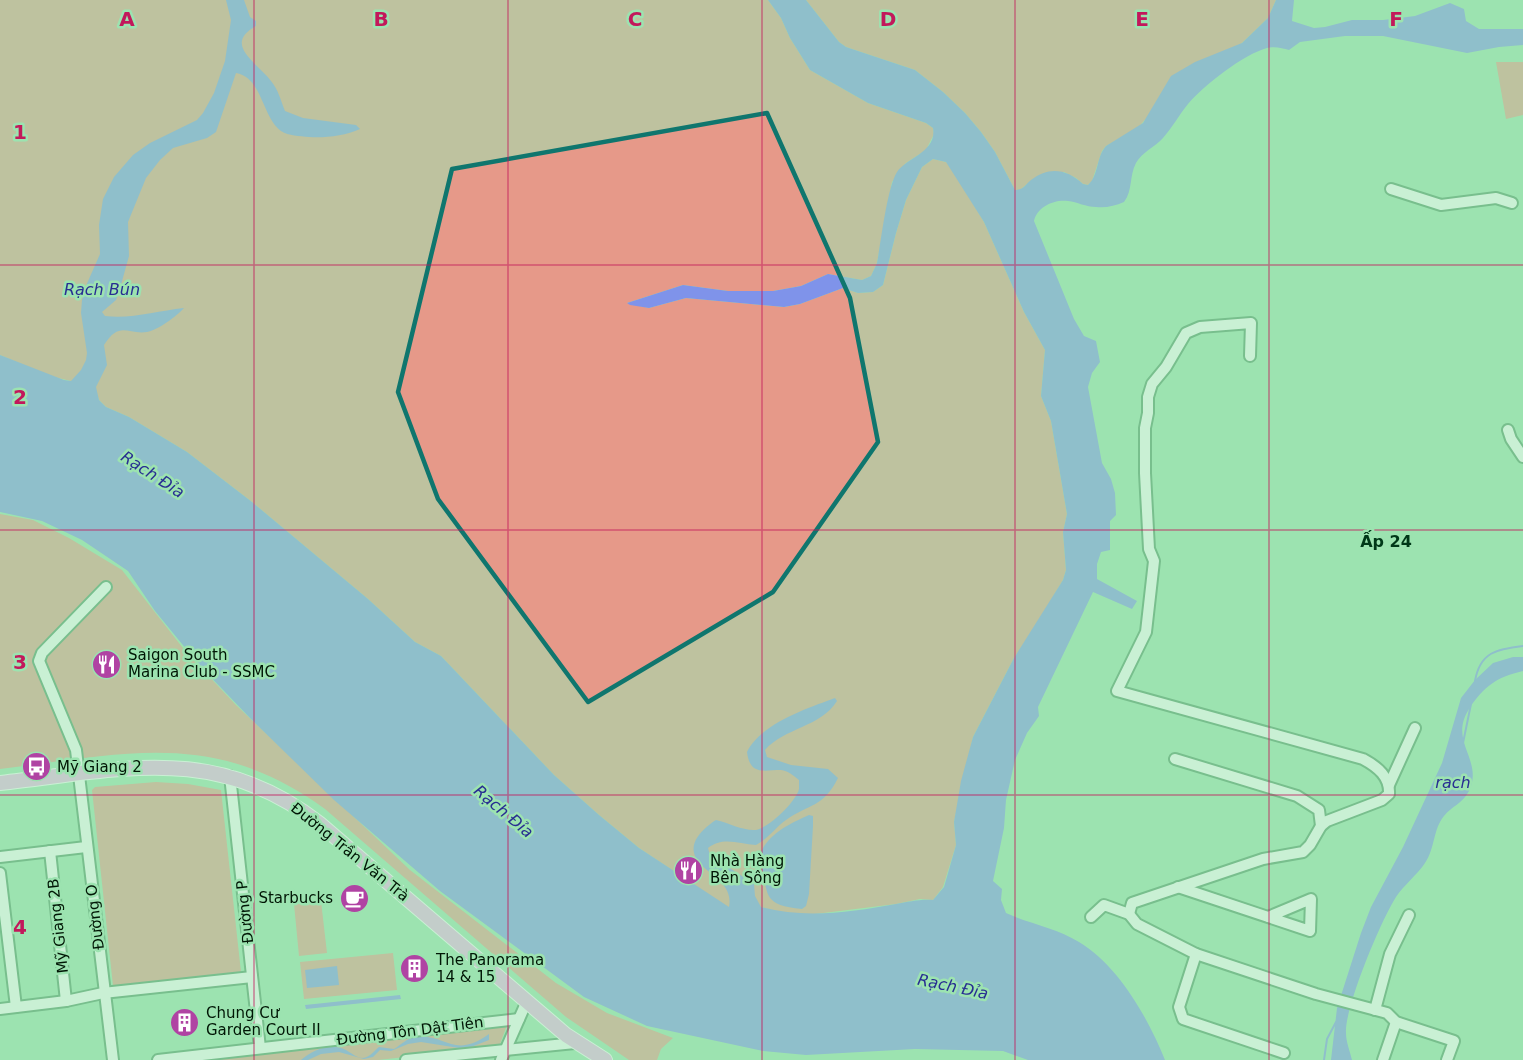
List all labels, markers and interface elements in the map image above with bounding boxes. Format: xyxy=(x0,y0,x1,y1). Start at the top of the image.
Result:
text: A xyxy=(119,7,135,31)
text: B xyxy=(373,7,389,31)
text: C xyxy=(628,7,642,31)
text: D xyxy=(880,7,896,31)
text: E xyxy=(1135,7,1149,31)
text: F xyxy=(1389,7,1403,31)
text: 1 xyxy=(13,120,27,144)
water label: Rạch Bún xyxy=(64,280,140,299)
text: 2 xyxy=(13,385,27,409)
water label: Rạch Đỉa xyxy=(118,447,188,502)
district label: Ấp 24 xyxy=(1360,530,1412,551)
place label: Saigon South Marina Club - SSMC xyxy=(128,646,275,681)
restaurant icon: Saigon South Marina Club - SSMC xyxy=(91,648,123,680)
text: 3 xyxy=(13,650,27,674)
bus stop icon: Mỹ Giang 2 xyxy=(20,751,52,783)
place label: Mỹ Giang 2 xyxy=(57,758,142,776)
water label: rạch xyxy=(1435,773,1471,792)
water label: Rạch Đỉa xyxy=(470,781,537,842)
street label: Đường Trần Văn Trà xyxy=(287,799,413,905)
place label: Nhà Hàng Bên Sông xyxy=(710,852,784,887)
restaurant icon: Nhà Hàng Bên Sông xyxy=(673,854,705,886)
street label: Mỹ Giang 2B xyxy=(44,878,72,974)
street label: Đường P xyxy=(233,880,257,944)
cafe icon: Starbucks xyxy=(338,882,370,914)
street label: Đường O xyxy=(82,883,108,951)
place label: Starbucks xyxy=(258,889,333,907)
text: 4 xyxy=(13,915,27,939)
place label: The Panorama 14 & 15 xyxy=(435,951,544,986)
building icon: The Panorama 14 & 15 xyxy=(399,953,431,985)
water label: Rạch Đỉa xyxy=(916,970,990,1003)
place label: Chung Cư Garden Court II xyxy=(206,1004,321,1039)
building icon: Chung Cư Garden Court II xyxy=(169,1006,201,1038)
street label: Đường Tôn Dật Tiên xyxy=(336,1013,484,1049)

